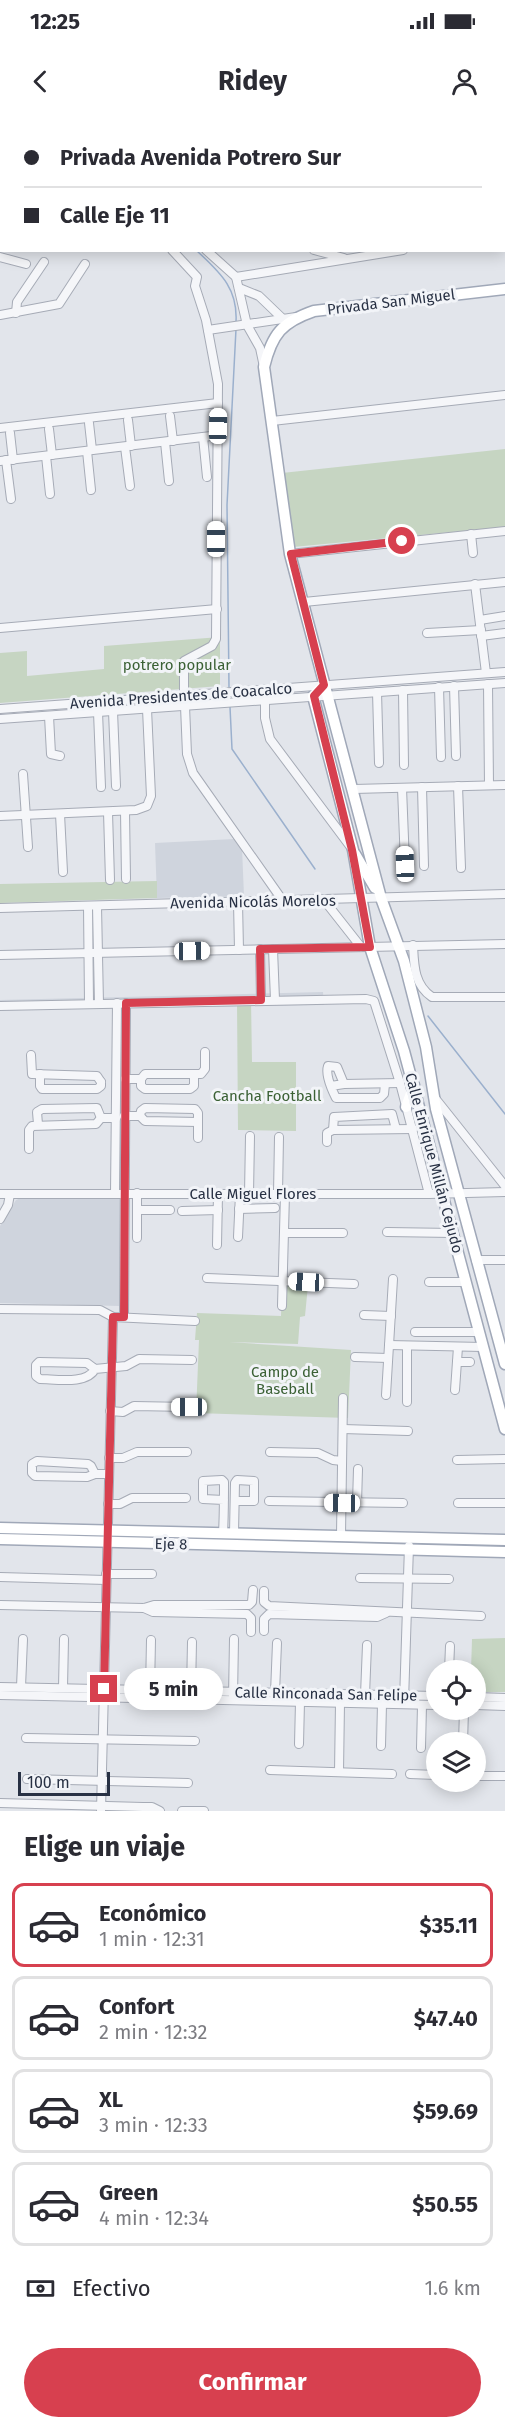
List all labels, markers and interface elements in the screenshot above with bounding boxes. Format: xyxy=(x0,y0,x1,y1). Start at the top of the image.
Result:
text: 12:25 xyxy=(30,8,80,35)
icon: back xyxy=(24,65,57,98)
text: Ridey xyxy=(218,65,287,97)
icon: person xyxy=(448,65,481,98)
text: Privada Avenida Potrero Sur xyxy=(60,144,341,171)
text: Calle Eje 11 xyxy=(60,202,170,229)
street label: Privada San Miguel xyxy=(326,285,457,319)
car xyxy=(209,408,227,444)
car xyxy=(207,521,225,557)
route start xyxy=(388,527,415,554)
park label: potrero popular xyxy=(123,656,231,674)
street label: Avenida Presidentes de Coacalco xyxy=(69,679,293,713)
car xyxy=(395,846,415,882)
street label: Avenida Nicolás Morelos xyxy=(170,892,336,912)
car xyxy=(174,942,210,960)
street label: Calle Enrique Millán Cejudo xyxy=(401,1071,467,1255)
park label: Cancha Football xyxy=(213,1087,322,1105)
street label: Calle Miguel Flores xyxy=(190,1185,316,1203)
car xyxy=(288,1272,324,1292)
park label: Campo de Baseball xyxy=(251,1363,319,1398)
car xyxy=(171,1398,207,1416)
car xyxy=(324,1494,360,1512)
street label: Eje 8 xyxy=(155,1535,187,1553)
map controls xyxy=(426,1660,486,1792)
button: locate xyxy=(426,1660,486,1720)
callout: 5 min xyxy=(125,1668,224,1710)
route end xyxy=(90,1675,117,1702)
text: 5 min xyxy=(149,1677,198,1701)
street label: Calle Rinconada San Felipe xyxy=(234,1683,418,1705)
button: layers xyxy=(426,1732,486,1792)
scale bar xyxy=(18,1769,110,1796)
text: 100 m xyxy=(27,1773,70,1792)
text: Elige un viaje xyxy=(24,1831,185,1863)
icon: car xyxy=(27,1898,81,1952)
text: Económico xyxy=(99,1900,206,1927)
text: $35.11 xyxy=(420,1912,478,1939)
text: 1 min · 12:31 xyxy=(99,1927,205,1951)
icon: car xyxy=(27,1991,81,2045)
text: Confort xyxy=(99,1993,175,2020)
text: $47.40 xyxy=(414,2005,478,2032)
text: 2 min · 12:32 xyxy=(99,2020,207,2044)
icon: car xyxy=(27,2084,81,2138)
text: XL xyxy=(99,2086,123,2113)
text: $59.69 xyxy=(413,2098,478,2125)
text: 3 min · 12:33 xyxy=(99,2113,208,2137)
icon: car xyxy=(27,2177,81,2231)
text: Green xyxy=(99,2179,158,2206)
text: $50.55 xyxy=(412,2191,478,2218)
text: 4 min · 12:34 xyxy=(99,2206,209,2230)
icon: cash xyxy=(24,2272,57,2305)
text: Efectivo xyxy=(72,2275,151,2302)
text: 1.6 km xyxy=(424,2276,481,2300)
button: Confirmar xyxy=(24,2348,481,2417)

